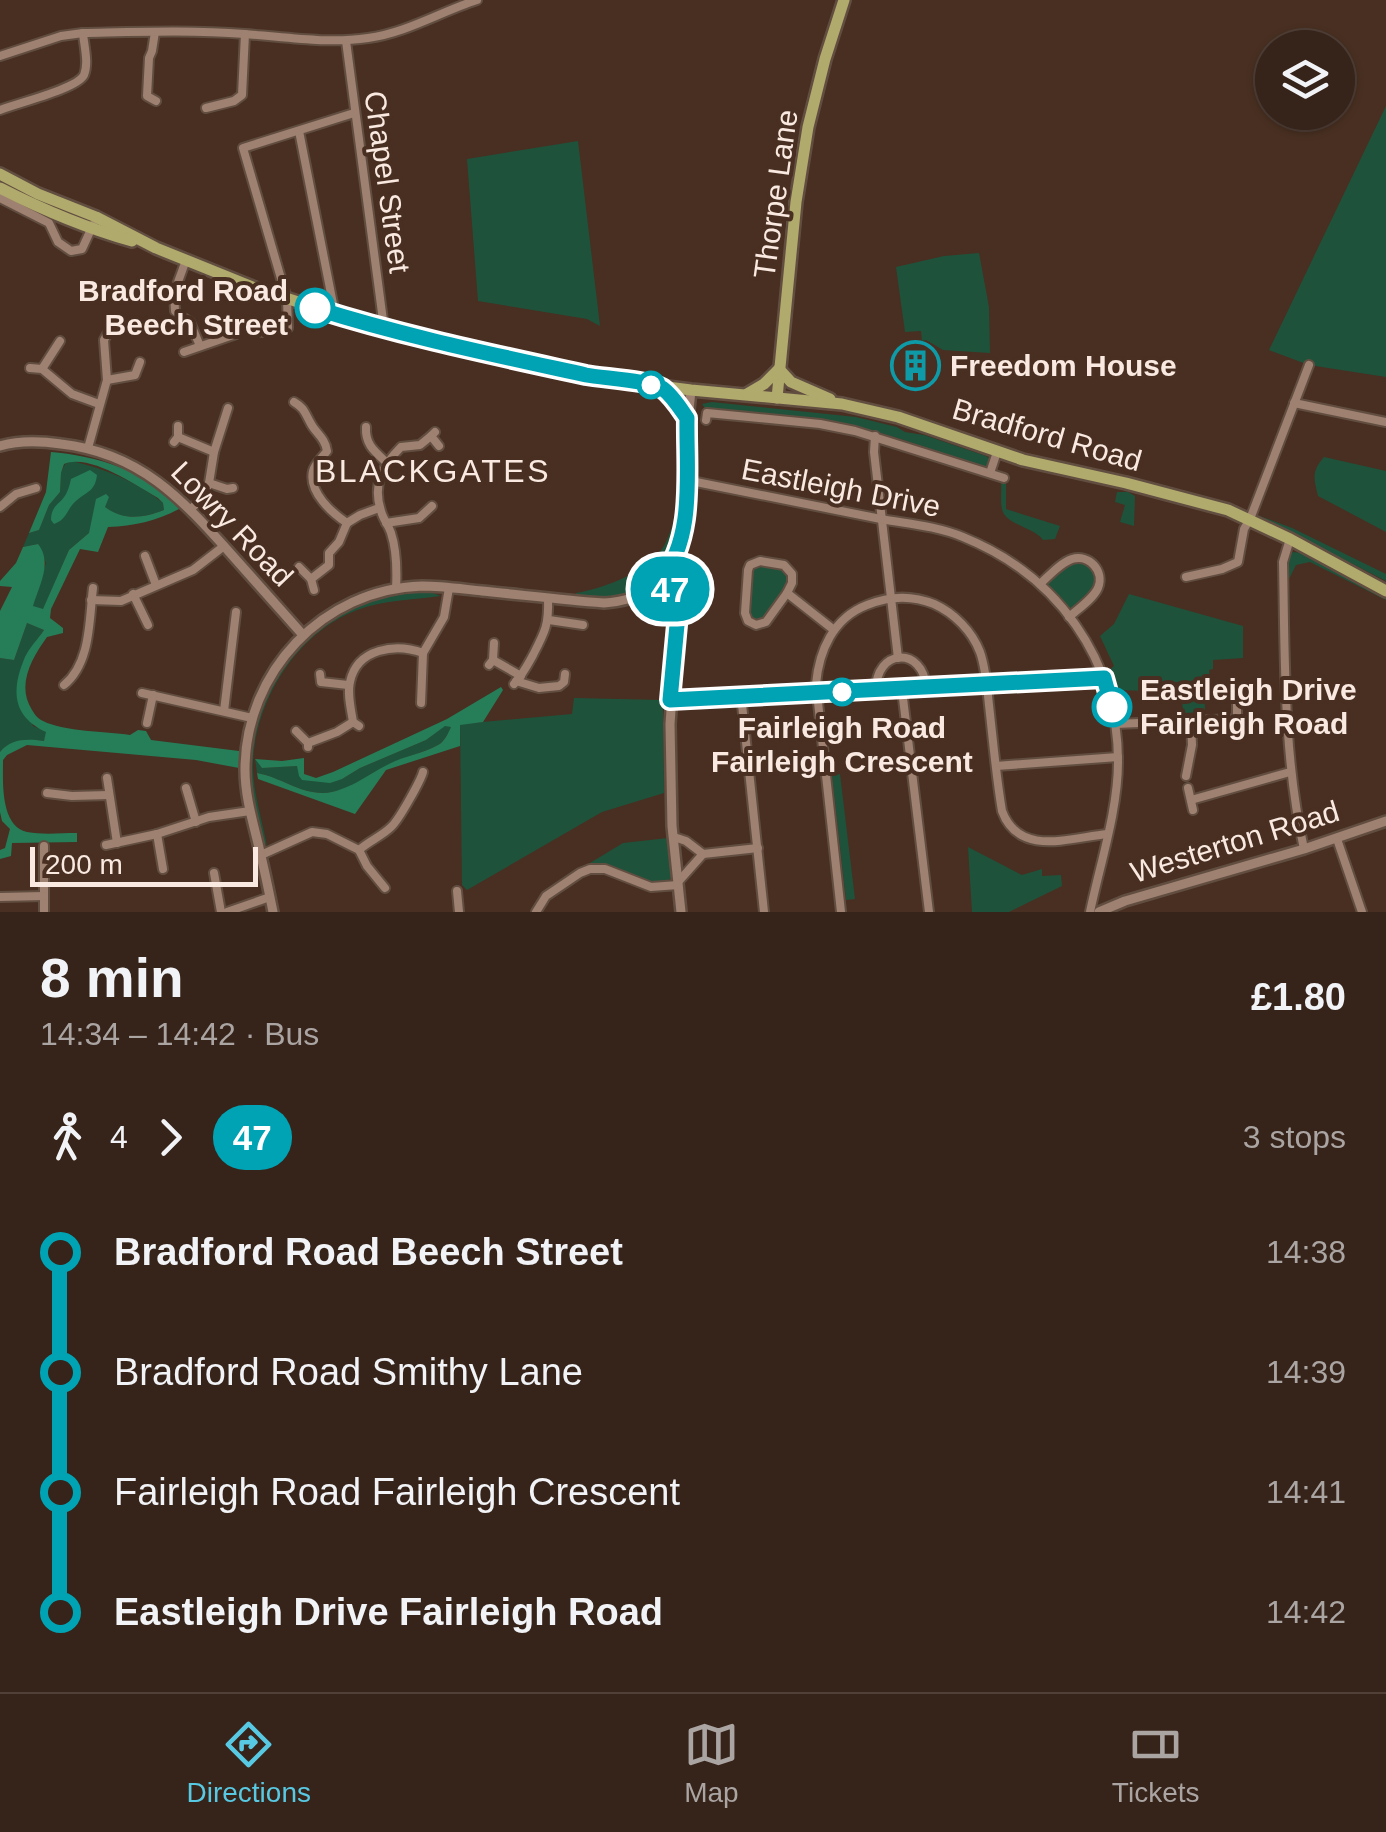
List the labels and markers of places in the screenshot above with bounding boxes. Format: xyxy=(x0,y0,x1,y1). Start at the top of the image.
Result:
place label: Bradford Road Beech Street xyxy=(78,274,288,341)
marker: Bradford Road Beech Street xyxy=(296,289,334,327)
building icon: Freedom House xyxy=(889,340,941,392)
place label: Freedom House xyxy=(950,349,1177,382)
unlabelled marker xyxy=(638,372,664,398)
place label: Eastleigh Drive Fairleigh Road xyxy=(1140,673,1357,740)
marker: Fairleigh Road Fairleigh Crescent xyxy=(829,679,855,705)
marker: Eastleigh Drive Fairleigh Road xyxy=(1093,688,1131,726)
place label: Fairleigh Road Fairleigh Crescent xyxy=(711,711,973,778)

